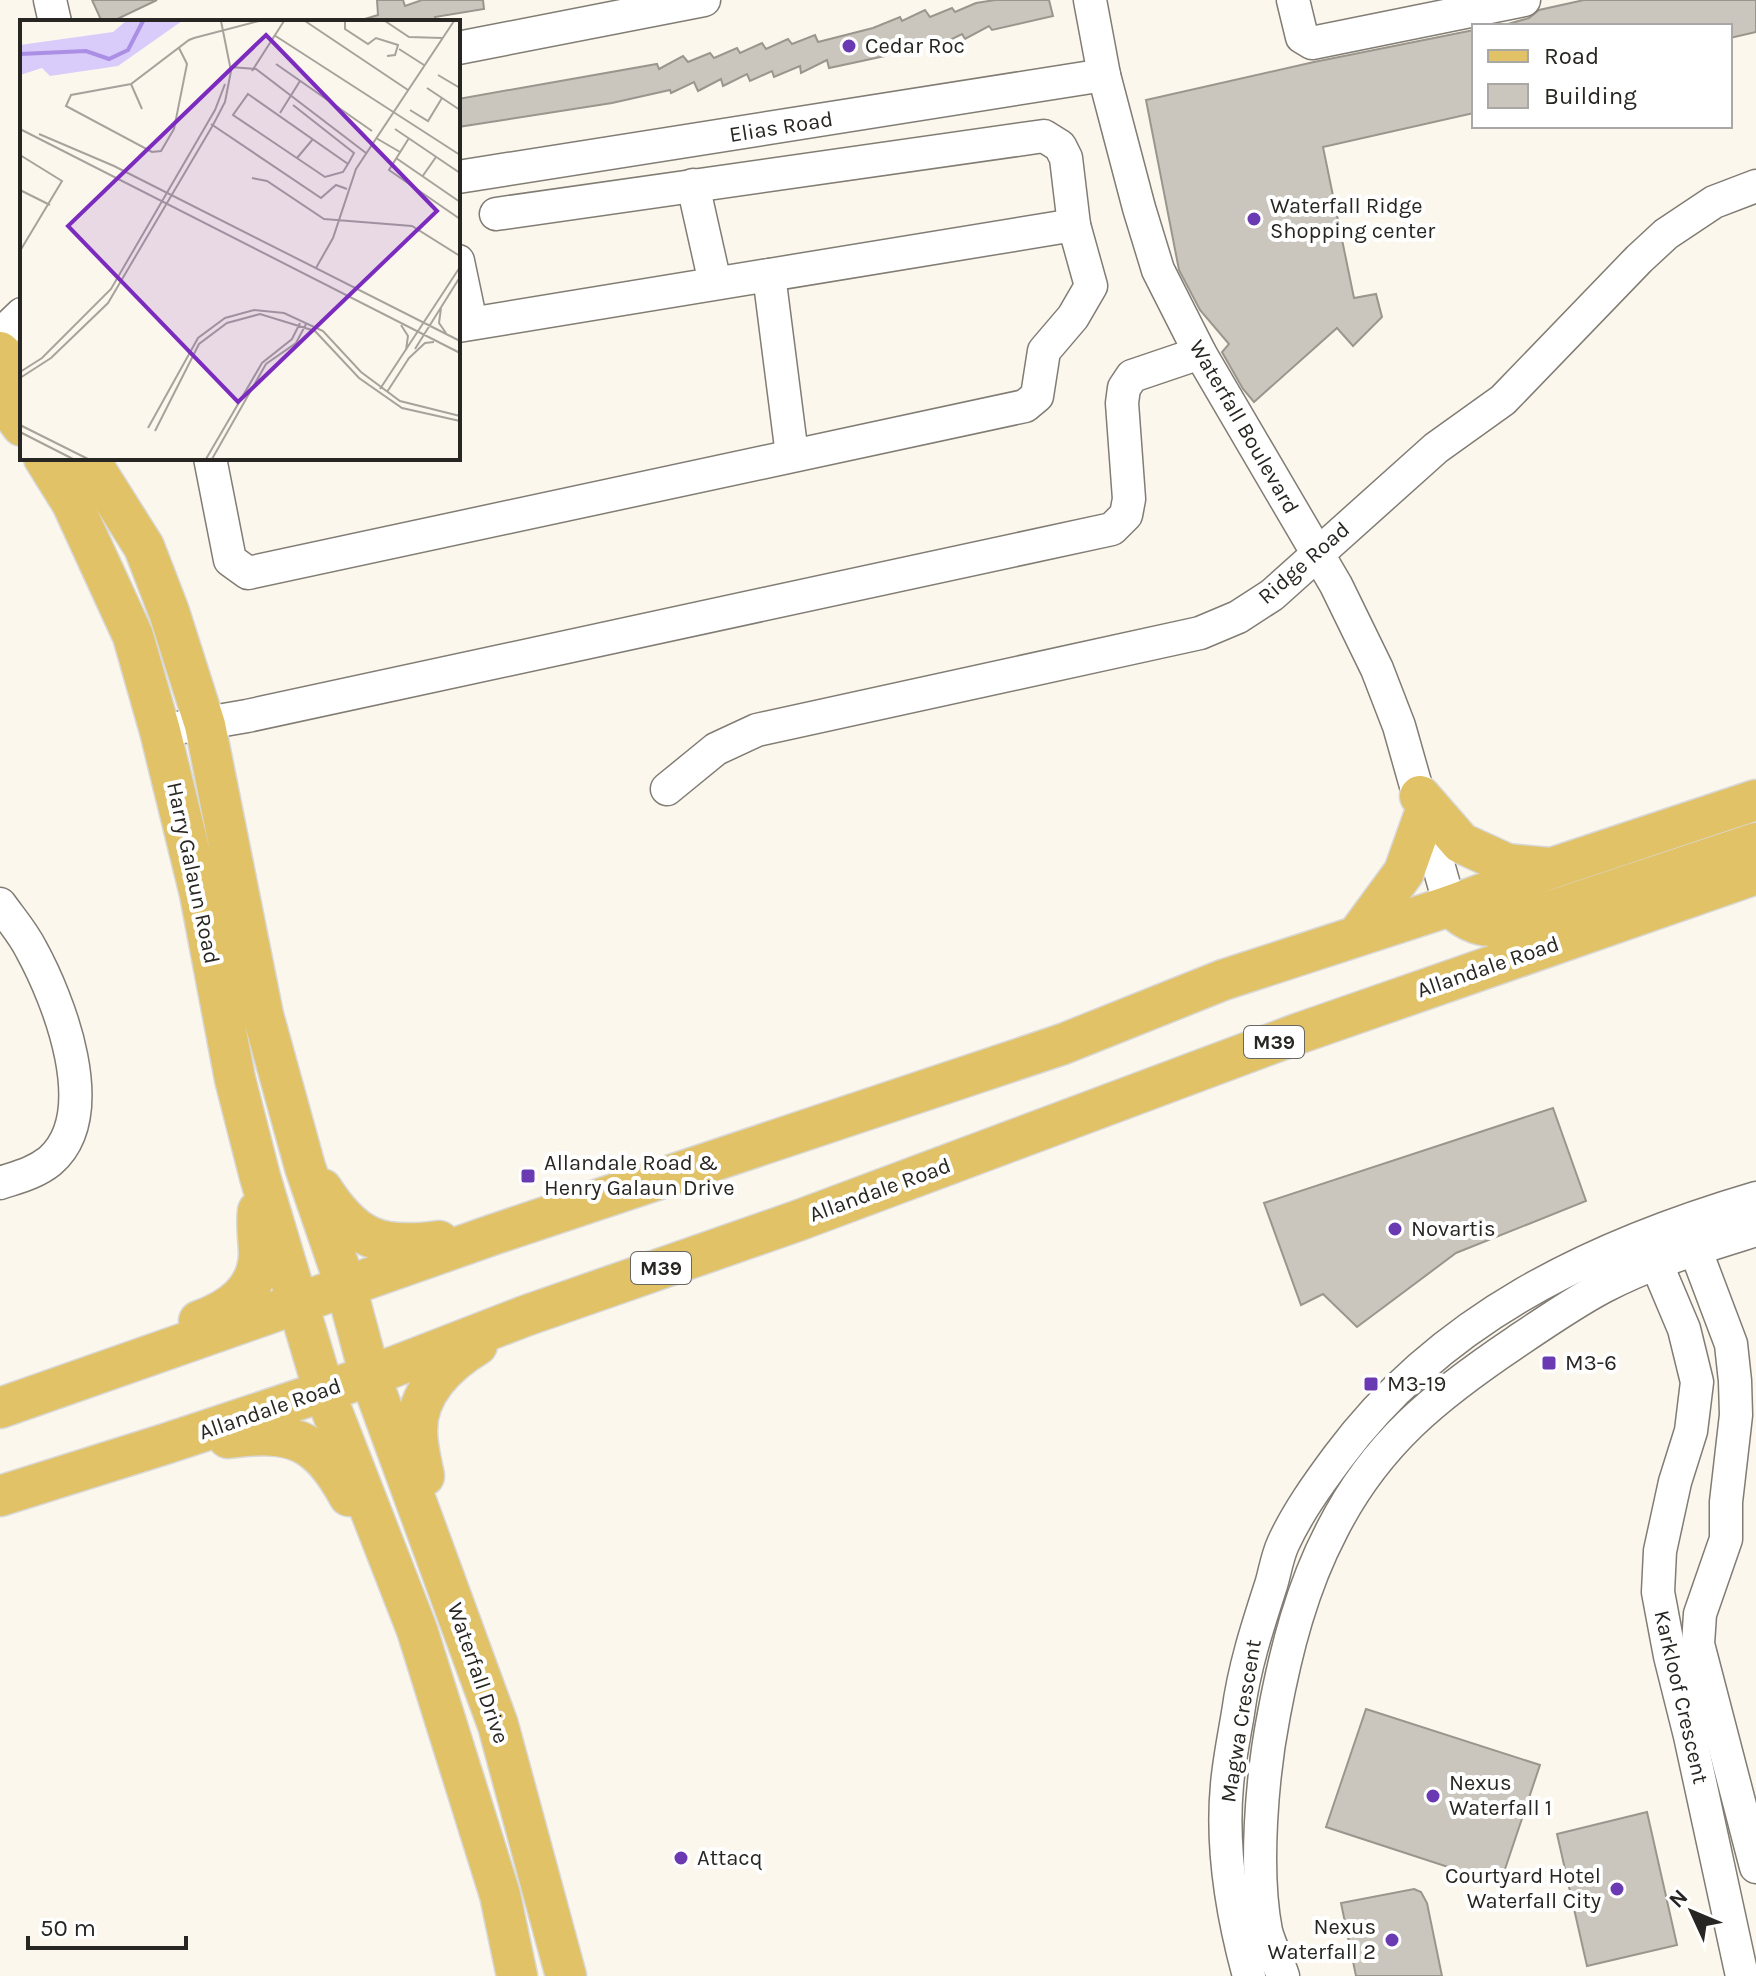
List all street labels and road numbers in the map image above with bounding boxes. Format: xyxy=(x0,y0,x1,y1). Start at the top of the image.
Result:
street label: Elias Road xyxy=(727,106,835,148)
street label: Waterfall Boulevard xyxy=(1184,335,1304,519)
street label: Ridge Road xyxy=(1253,516,1355,610)
street label: Harry Galaun Road xyxy=(161,780,225,966)
street label: Allandale Road xyxy=(1413,930,1563,1004)
road number: M39 xyxy=(1244,1026,1304,1058)
street label: Allandale Road xyxy=(806,1152,954,1228)
road number: M39 xyxy=(631,1252,691,1284)
street label: Allandale Road xyxy=(195,1372,345,1446)
street label: Waterfall Drive xyxy=(442,1599,514,1747)
street label: Karkloof Crescent xyxy=(1648,1608,1714,1786)
street label: Magwa Crescent xyxy=(1215,1638,1267,1804)

